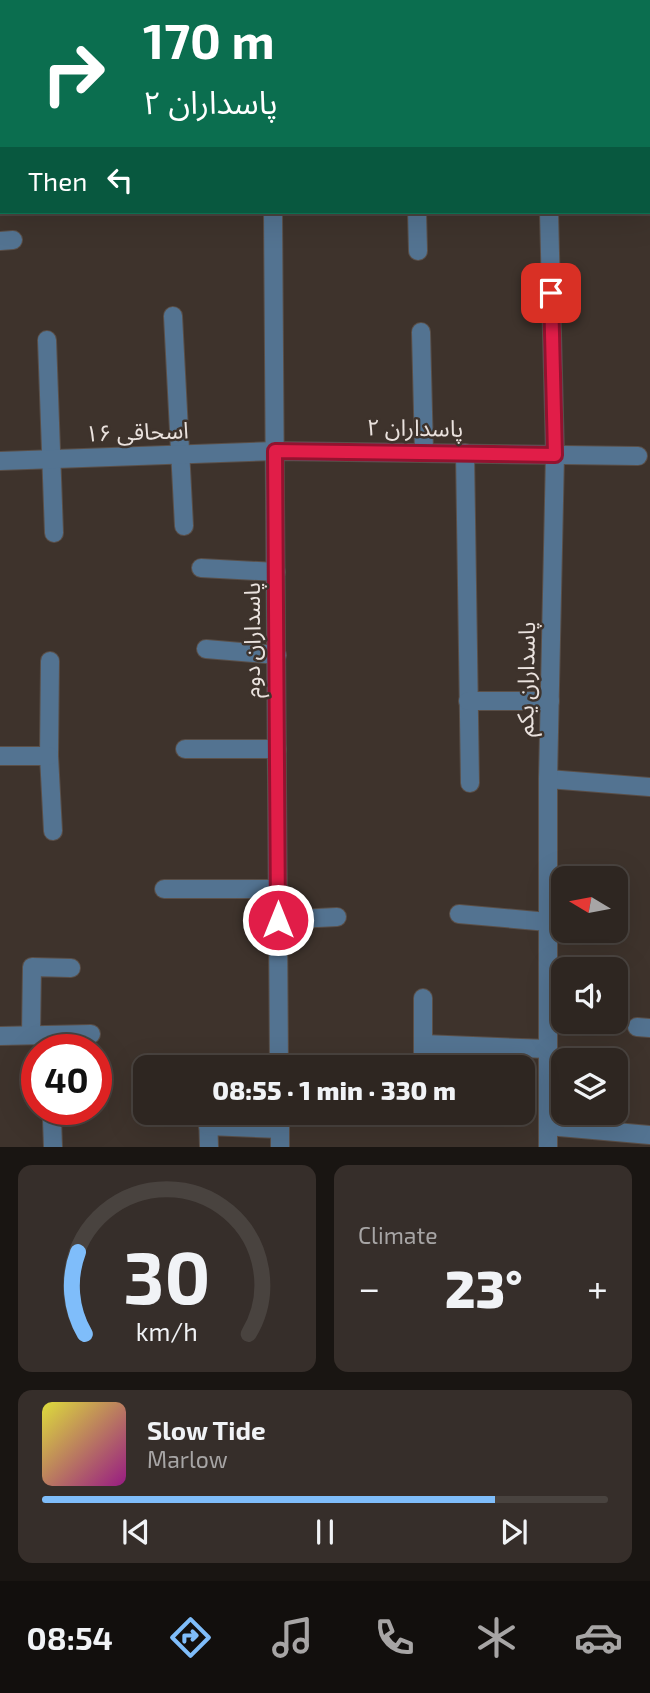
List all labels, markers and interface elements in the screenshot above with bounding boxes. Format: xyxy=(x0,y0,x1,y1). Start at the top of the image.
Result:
text: 170 m xyxy=(143,10,275,69)
icon: right xyxy=(28,28,119,119)
text: پاسداران ۲ xyxy=(143,82,278,120)
icon: left xyxy=(101,161,139,199)
text: Then xyxy=(28,165,87,196)
pin xyxy=(521,263,581,323)
icon: arrive xyxy=(532,274,570,312)
street label: پاسداران ۲ xyxy=(366,412,464,444)
street label: اسحاقی ۱۶ xyxy=(85,415,189,447)
street label: پاسداران دوم xyxy=(237,582,270,698)
street label: پاسداران یکم xyxy=(510,621,544,737)
north arrow xyxy=(551,866,628,943)
map controls xyxy=(551,866,628,1125)
position arrow xyxy=(241,883,315,957)
button: sound xyxy=(551,957,628,1034)
speed limit sign: 40 xyxy=(21,1034,112,1125)
button: layers xyxy=(551,1048,628,1125)
text: 08:55 · 1 min · 330 m xyxy=(212,1074,456,1105)
text: Climate xyxy=(358,1221,438,1249)
text: 30 xyxy=(123,1232,211,1320)
text: 23° xyxy=(445,1256,523,1318)
text: − xyxy=(358,1264,380,1310)
text: + xyxy=(587,1264,608,1310)
text: km/h xyxy=(136,1316,198,1346)
text: Slow Tide xyxy=(147,1414,266,1445)
text: Marlow xyxy=(147,1445,228,1473)
icon: previous xyxy=(117,1513,155,1551)
icon: pause xyxy=(306,1513,344,1551)
icon: next xyxy=(495,1513,533,1551)
icon: directions xyxy=(166,1613,215,1662)
icon: music xyxy=(268,1613,317,1662)
icon: phone xyxy=(370,1613,419,1662)
icon: climate xyxy=(472,1613,521,1662)
icon: car xyxy=(574,1613,623,1662)
text: 08:54 xyxy=(27,1618,113,1656)

